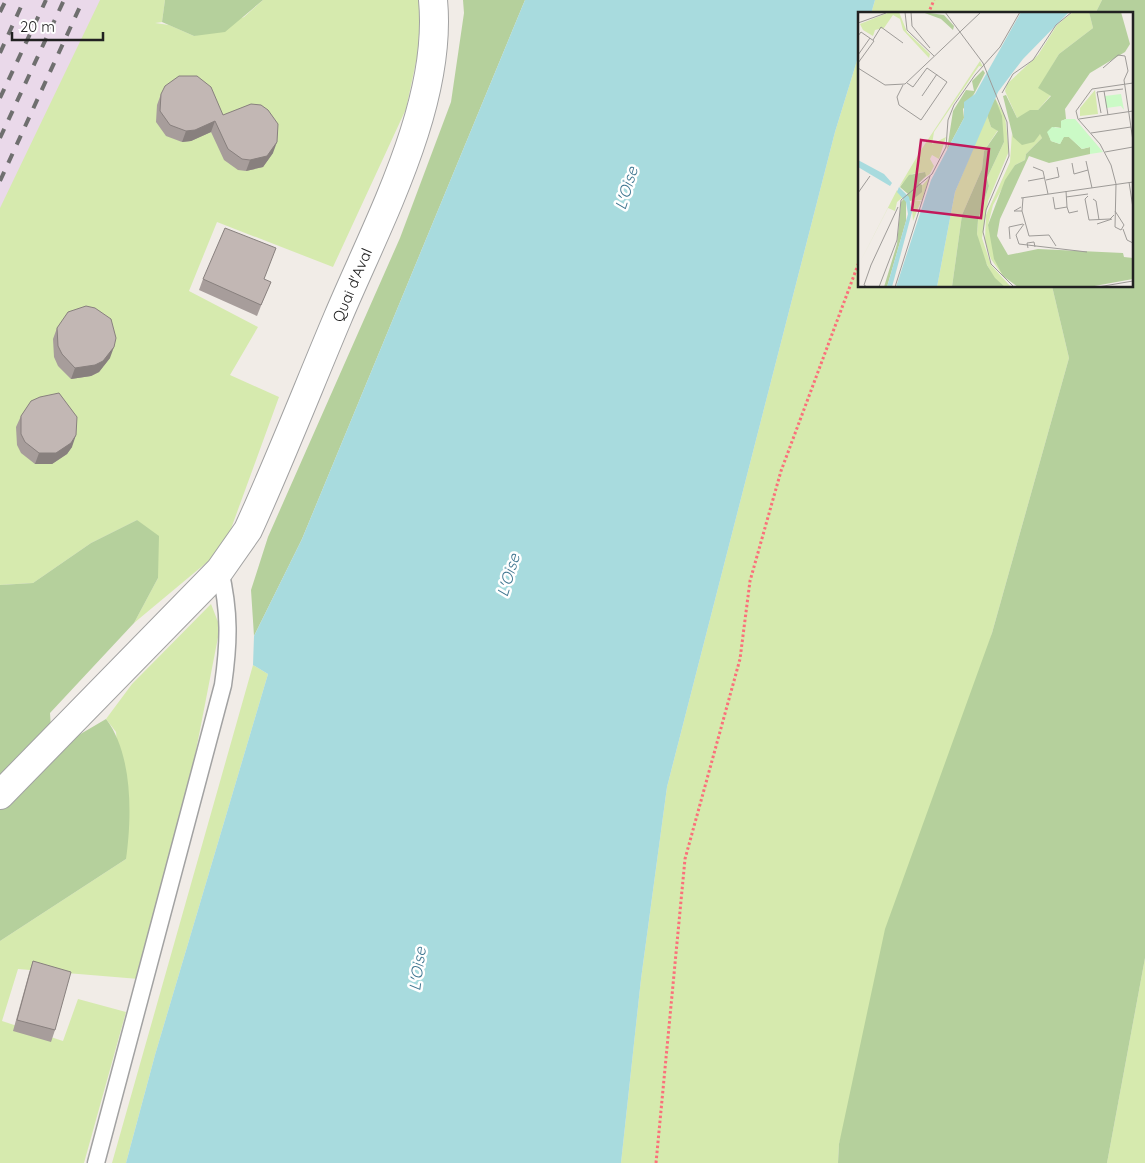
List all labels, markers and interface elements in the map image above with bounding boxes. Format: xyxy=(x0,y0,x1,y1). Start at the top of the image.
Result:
scale bar xyxy=(12,10,104,42)
inset map xyxy=(858,12,1132,288)
text: 20 m xyxy=(20,17,55,36)
water label: L'Oise xyxy=(610,163,642,212)
street label: Quai d'Aval xyxy=(328,245,376,325)
water label: L'Oise xyxy=(492,550,524,599)
water label: L'Oise xyxy=(404,945,430,992)

